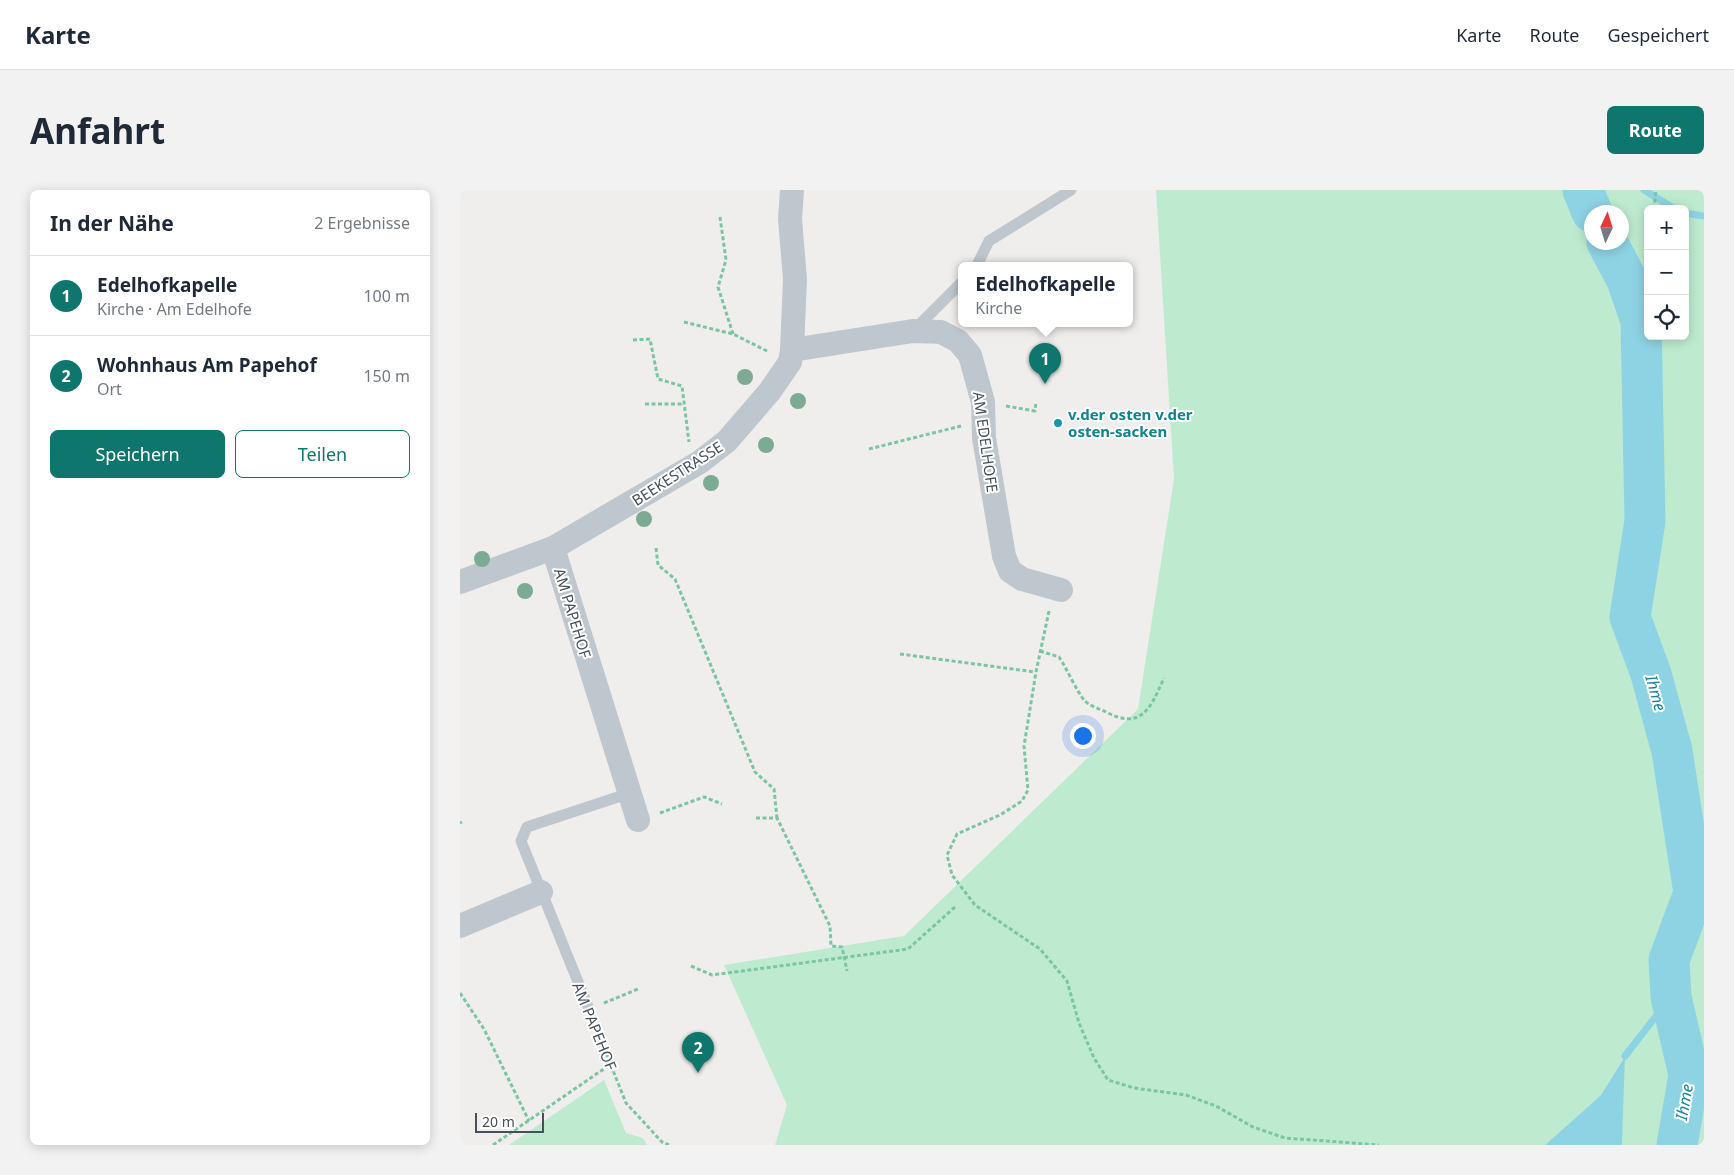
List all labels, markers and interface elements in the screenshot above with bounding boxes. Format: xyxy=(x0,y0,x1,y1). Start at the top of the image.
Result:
text: Karte xyxy=(25,18,91,51)
text: Karte xyxy=(1456,23,1502,47)
text: Route xyxy=(1530,23,1579,47)
text: Gespeichert xyxy=(1607,23,1709,47)
button: Route xyxy=(1607,106,1704,154)
text: Anfahrt xyxy=(30,107,165,154)
north arrow xyxy=(1584,205,1629,250)
map controls xyxy=(1644,205,1689,340)
button: + xyxy=(1644,205,1689,250)
text: In der Nähe xyxy=(50,209,174,237)
text: 2 Ergebnisse xyxy=(314,212,410,234)
button: − xyxy=(1644,250,1689,295)
popup xyxy=(958,262,1133,327)
text: Edelhofkapelle xyxy=(975,271,1116,297)
text: Edelhofkapelle xyxy=(97,272,237,298)
text: 1 xyxy=(61,285,71,307)
text: 100 m xyxy=(363,285,410,307)
button: locate xyxy=(1644,295,1689,340)
text: Kirche xyxy=(975,297,1022,319)
text: Kirche · Am Edelhofe xyxy=(97,298,252,320)
pin: 1 xyxy=(1029,343,1061,384)
text: Wohnhaus Am Papehof xyxy=(97,352,317,378)
text: 2 xyxy=(61,365,71,387)
text: 150 m xyxy=(363,365,410,387)
text: Ort xyxy=(97,378,122,400)
street label: AM EDELHOFE xyxy=(969,390,1003,494)
place label: v.der osten v.der osten-sacken xyxy=(1068,404,1193,441)
marker: v.der osten v.der osten-sacken xyxy=(1052,417,1064,429)
button: Speichern xyxy=(50,430,225,478)
button: Teilen xyxy=(235,430,410,478)
street label: BEEKESTRASSE xyxy=(628,436,726,510)
street label: AM PAPEHOF xyxy=(550,566,596,661)
water label: Ihme xyxy=(1640,671,1672,714)
your location xyxy=(1070,723,1096,749)
street label: AM PAPEHOF xyxy=(568,979,622,1073)
pin: 2 xyxy=(682,1032,714,1073)
water label: Ihme xyxy=(1670,1082,1698,1123)
scale bar xyxy=(475,1110,544,1133)
text: 20 m xyxy=(482,1112,515,1131)

